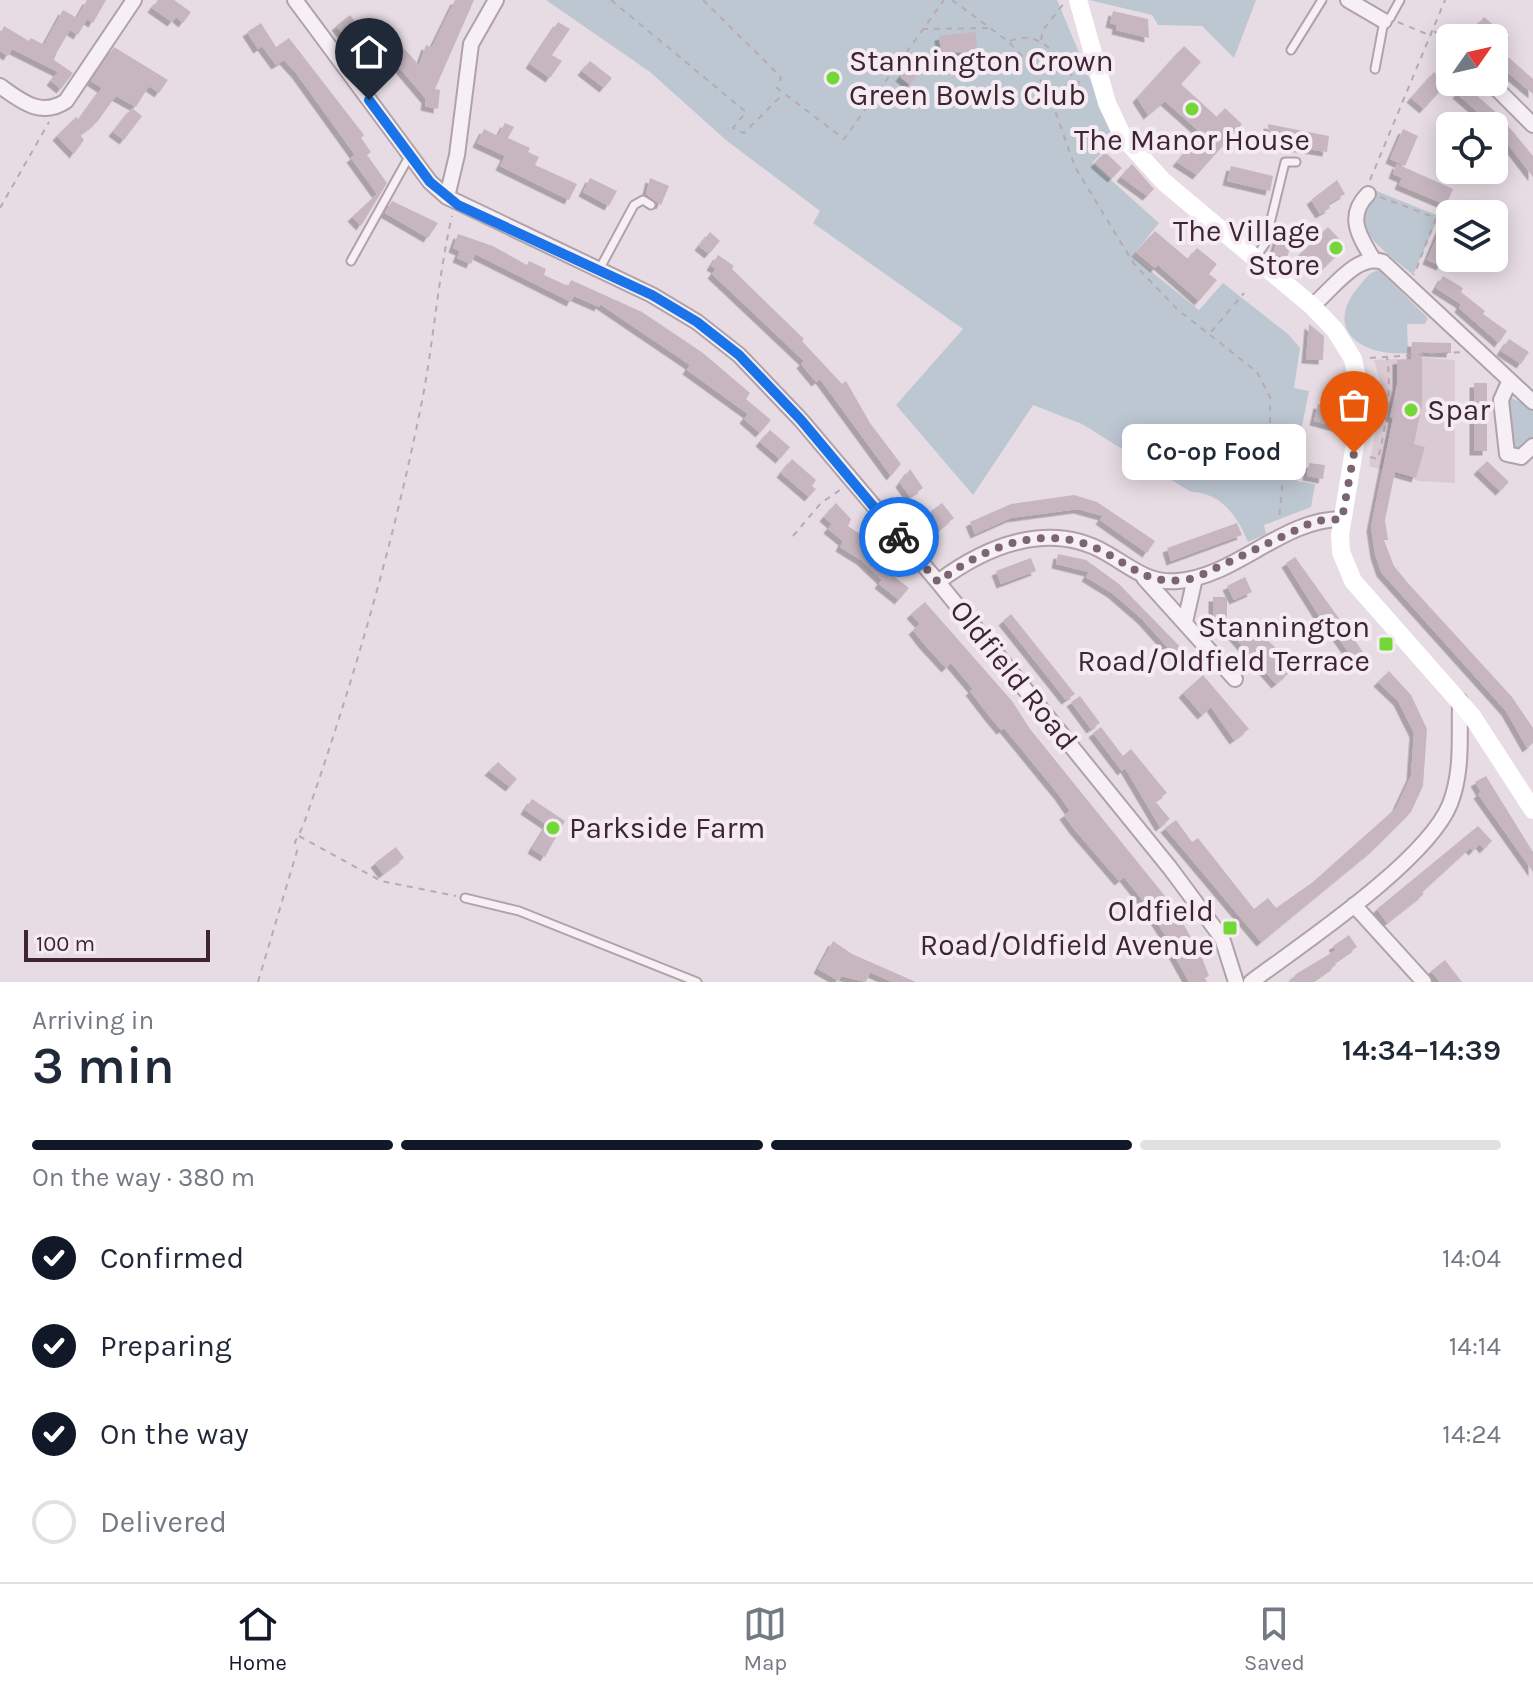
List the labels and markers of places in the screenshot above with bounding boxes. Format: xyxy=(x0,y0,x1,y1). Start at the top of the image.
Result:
pin xyxy=(335,18,403,100)
place label: Stannington Crown Green Bowls Club xyxy=(849,43,1114,113)
marker: Stannington Crown Green Bowls Club xyxy=(824,69,842,87)
marker: The Manor House xyxy=(1183,100,1201,118)
place label: The Manor House xyxy=(1074,122,1310,158)
place label: The Village Store xyxy=(1173,213,1320,283)
marker: The Village Store xyxy=(1327,239,1345,257)
pin xyxy=(1320,371,1388,453)
place label: Spar xyxy=(1427,392,1490,428)
marker: Spar xyxy=(1402,401,1420,419)
callout: Co-op Food xyxy=(1122,425,1306,481)
place label: Stannington Road/Oldfield Terrace xyxy=(1077,609,1370,679)
marker: Stannington Road/Oldfield Terrace xyxy=(1377,635,1395,653)
place label: Parkside Farm xyxy=(569,810,765,846)
marker: Parkside Farm xyxy=(544,819,562,837)
place label: Oldfield Road/Oldfield Avenue xyxy=(920,893,1214,963)
marker: Oldfield Road/Oldfield Avenue xyxy=(1221,919,1239,937)

